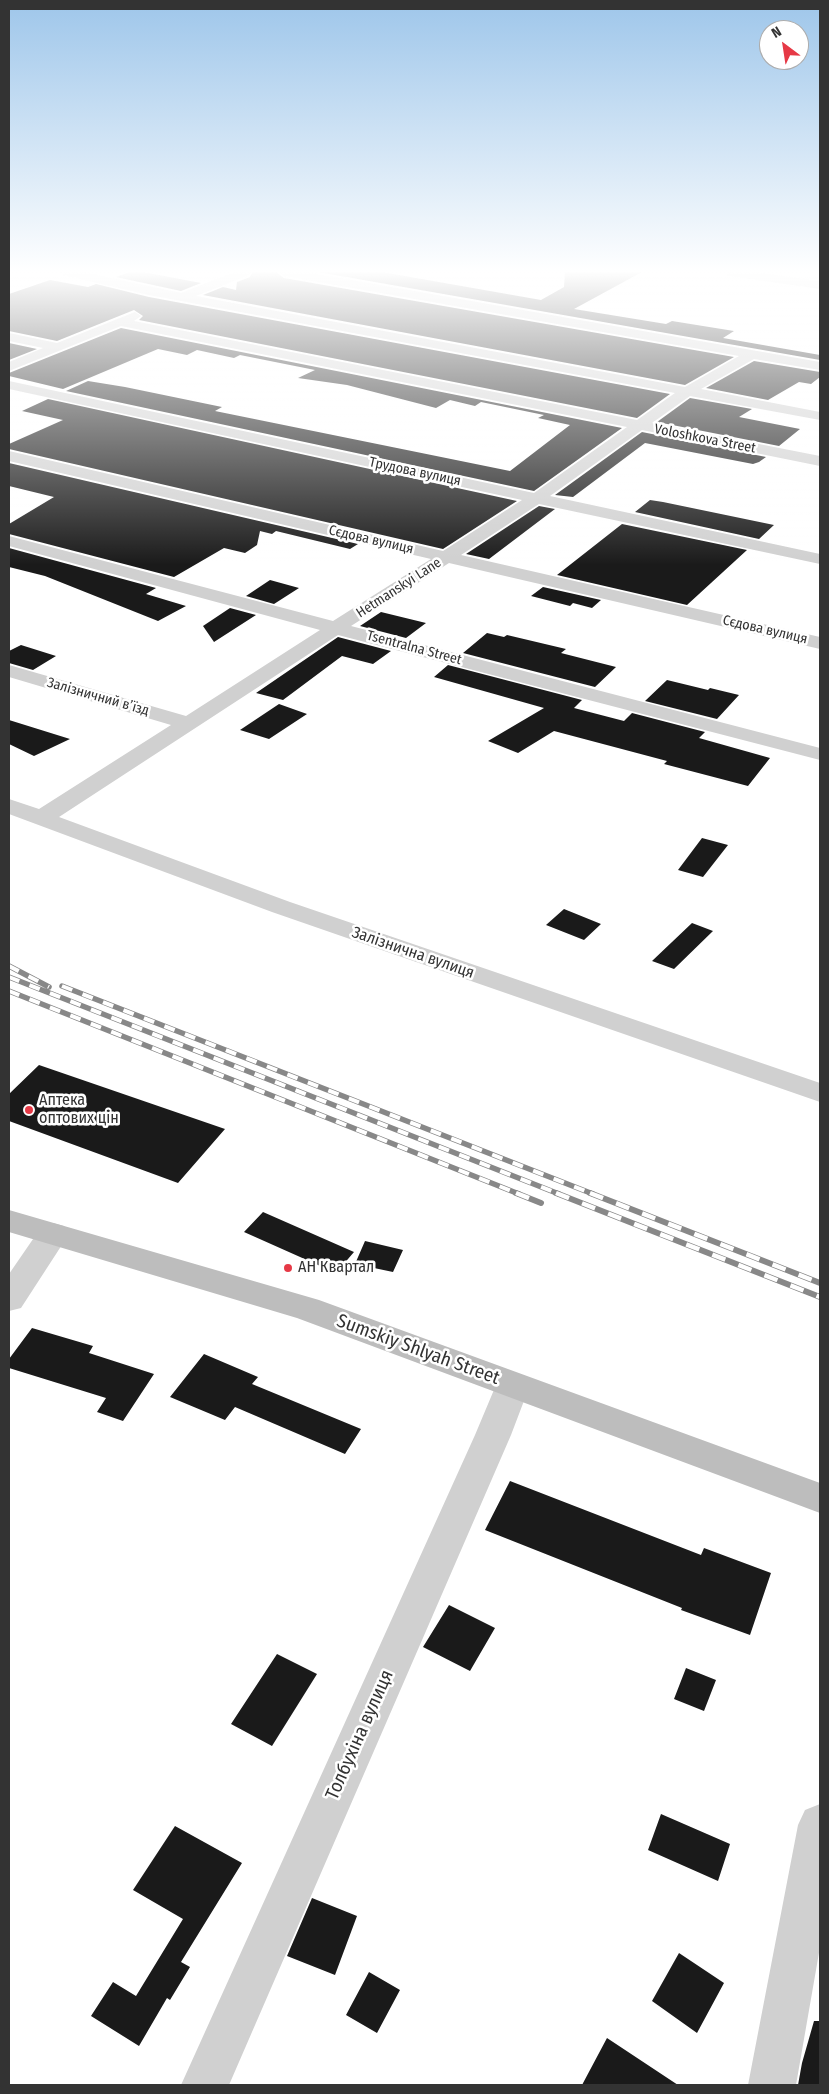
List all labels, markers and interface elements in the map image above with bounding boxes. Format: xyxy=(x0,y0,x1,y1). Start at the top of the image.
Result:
north arrow xyxy=(759,20,809,70)
text: N xyxy=(769,23,784,42)
street label: Voloshkova Street xyxy=(653,421,757,457)
street label: Трудова вулиця xyxy=(368,454,462,490)
street label: Сєдова вулиця xyxy=(327,522,415,558)
street label: Hetmanskyi Lane xyxy=(353,554,445,622)
street label: Сєдова вулиця xyxy=(721,612,809,648)
street label: Tsentralna Street xyxy=(365,627,463,669)
street label: Залізничний в’їзд xyxy=(45,674,151,720)
street label: Залізнична вулиця xyxy=(349,923,477,983)
place label: Аптека оптових цін xyxy=(39,1091,119,1129)
marker: Аптека оптових цін xyxy=(23,1104,35,1116)
place label: АН Квартал xyxy=(298,1258,374,1278)
marker: АН Квартал xyxy=(282,1262,294,1274)
street label: Sumskiy Shlyah Street xyxy=(333,1310,503,1390)
street label: Толбухіна вулиця xyxy=(321,1667,399,1803)

